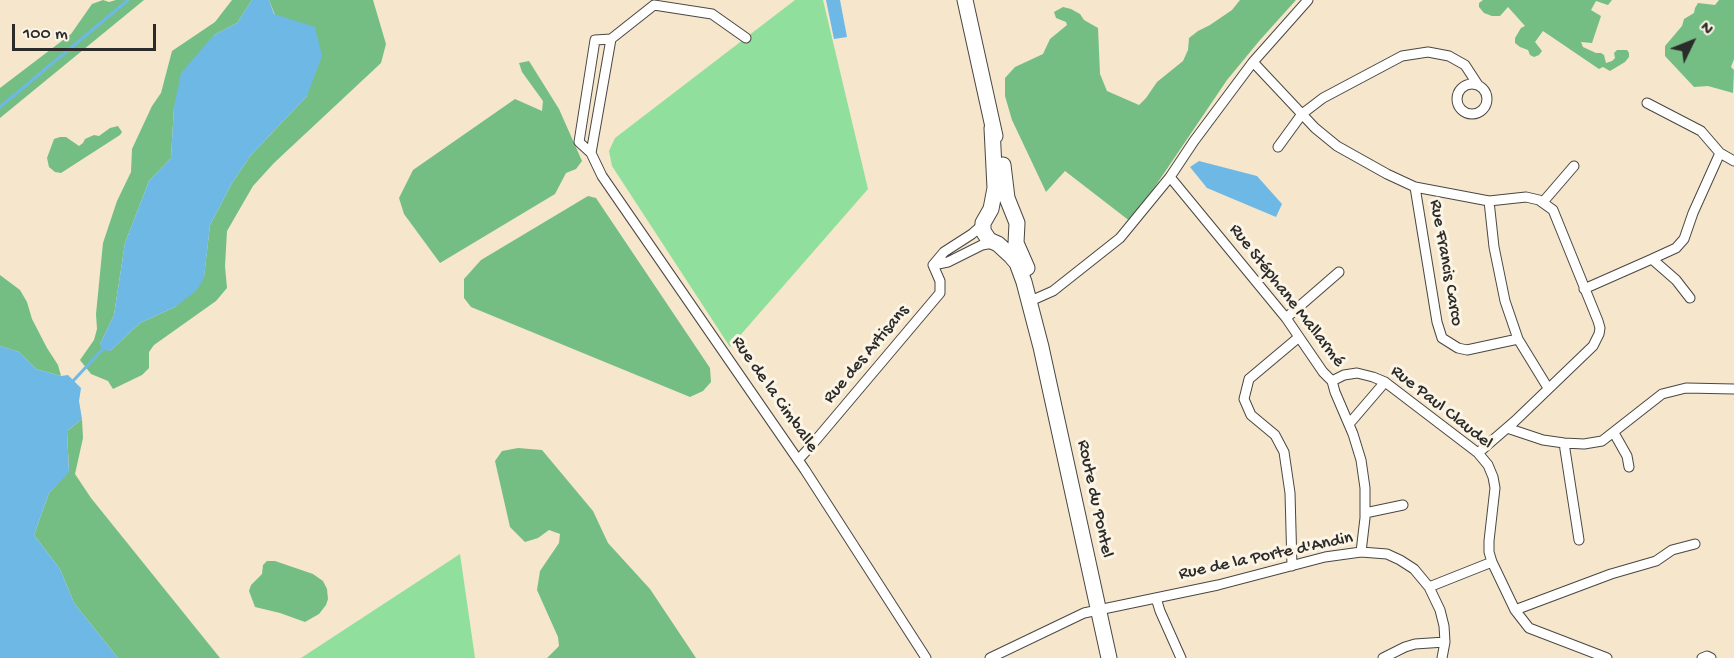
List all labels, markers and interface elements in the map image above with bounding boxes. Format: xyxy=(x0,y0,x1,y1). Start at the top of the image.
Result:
scale bar xyxy=(15,12,159,50)
north arrow xyxy=(1662,12,1722,72)
text: N xyxy=(1695,19,1716,40)
text: 100 m xyxy=(23,24,68,45)
street label: Rue Francis Carco xyxy=(1423,198,1467,328)
street label: Rue Stéphane Mallarmé xyxy=(1223,220,1349,372)
street label: Rue des Artisans xyxy=(819,301,915,409)
street label: Rue de la Cimballe xyxy=(726,333,822,457)
street label: Rue Paul Claudel xyxy=(1385,361,1497,455)
street label: Route du Pontel xyxy=(1071,438,1117,560)
street label: Rue de la Porte d'Andin xyxy=(1177,528,1355,586)

